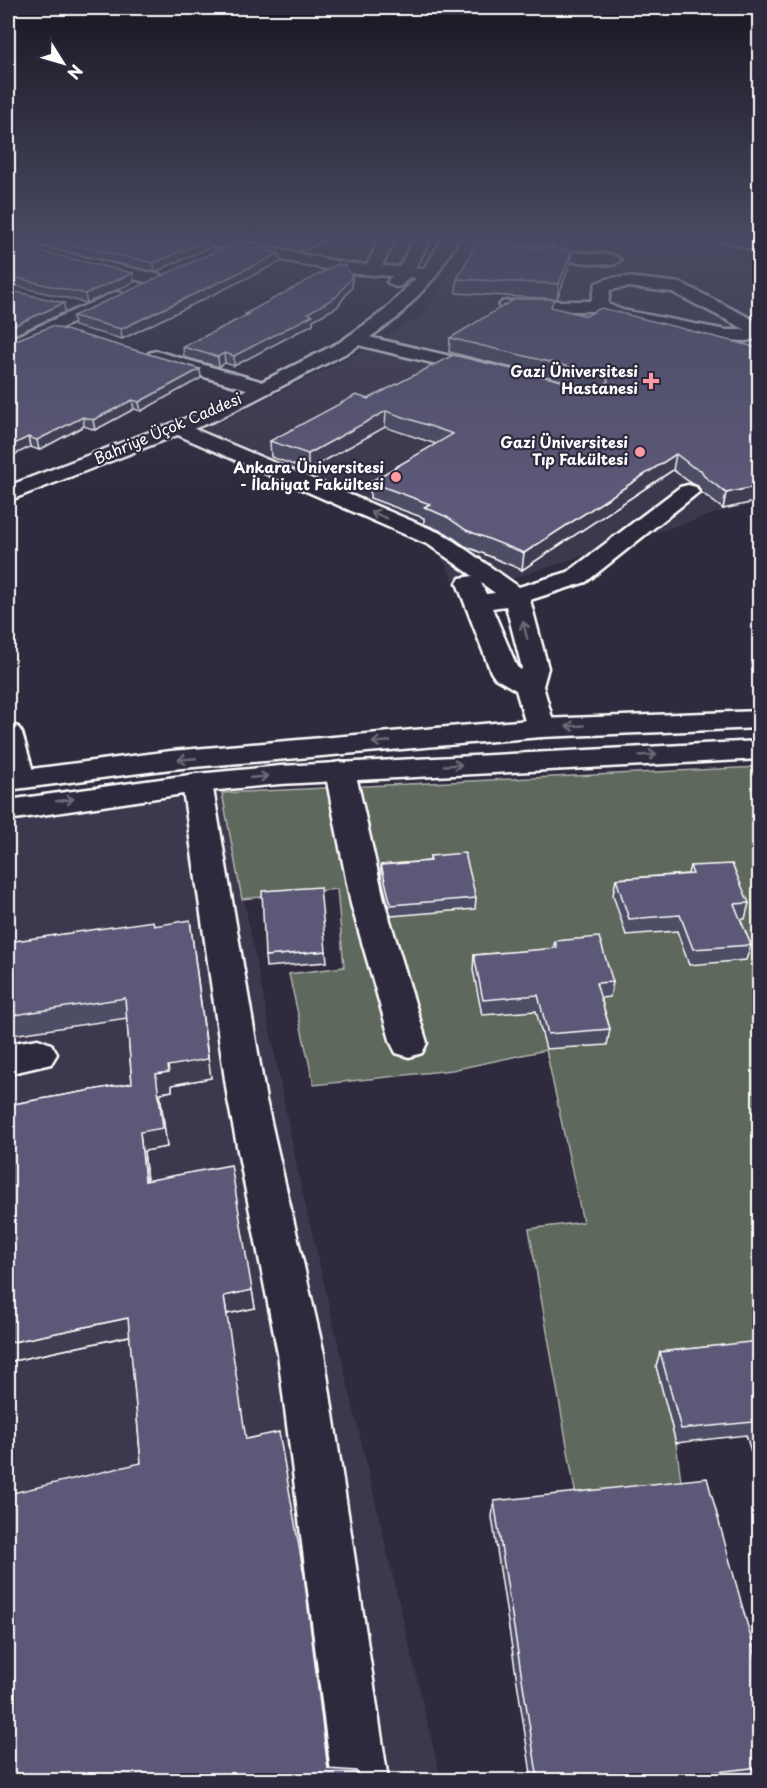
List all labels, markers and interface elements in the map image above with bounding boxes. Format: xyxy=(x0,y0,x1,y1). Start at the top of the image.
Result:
north arrow xyxy=(33,33,93,93)
text: N xyxy=(62,60,89,85)
place label: Gazi Üniversitesi Hastanesi xyxy=(510,359,638,399)
marker: Gazi Üniversitesi Hastanesi xyxy=(642,372,660,390)
street label: Bahriye Üçok Caddesi xyxy=(90,386,245,469)
place label: Gazi Üniversitesi Tıp Fakültesi xyxy=(500,430,628,470)
marker: Gazi Üniversitesi Tıp Fakültesi xyxy=(633,445,647,459)
place label: Ankara Üniversitesi - İlahiyat Fakültesi xyxy=(233,455,384,495)
marker: Ankara Üniversitesi - İlahiyat Fakültesi xyxy=(389,470,403,484)
one-way arrow xyxy=(371,509,389,520)
one-way arrow xyxy=(519,621,530,640)
one-way arrow xyxy=(566,721,586,732)
one-way arrow xyxy=(371,737,391,748)
one-way arrow xyxy=(638,749,658,760)
one-way arrow xyxy=(177,754,197,765)
one-way arrow xyxy=(443,760,463,771)
one-way arrow xyxy=(248,771,268,782)
one-way arrow xyxy=(55,795,75,806)

